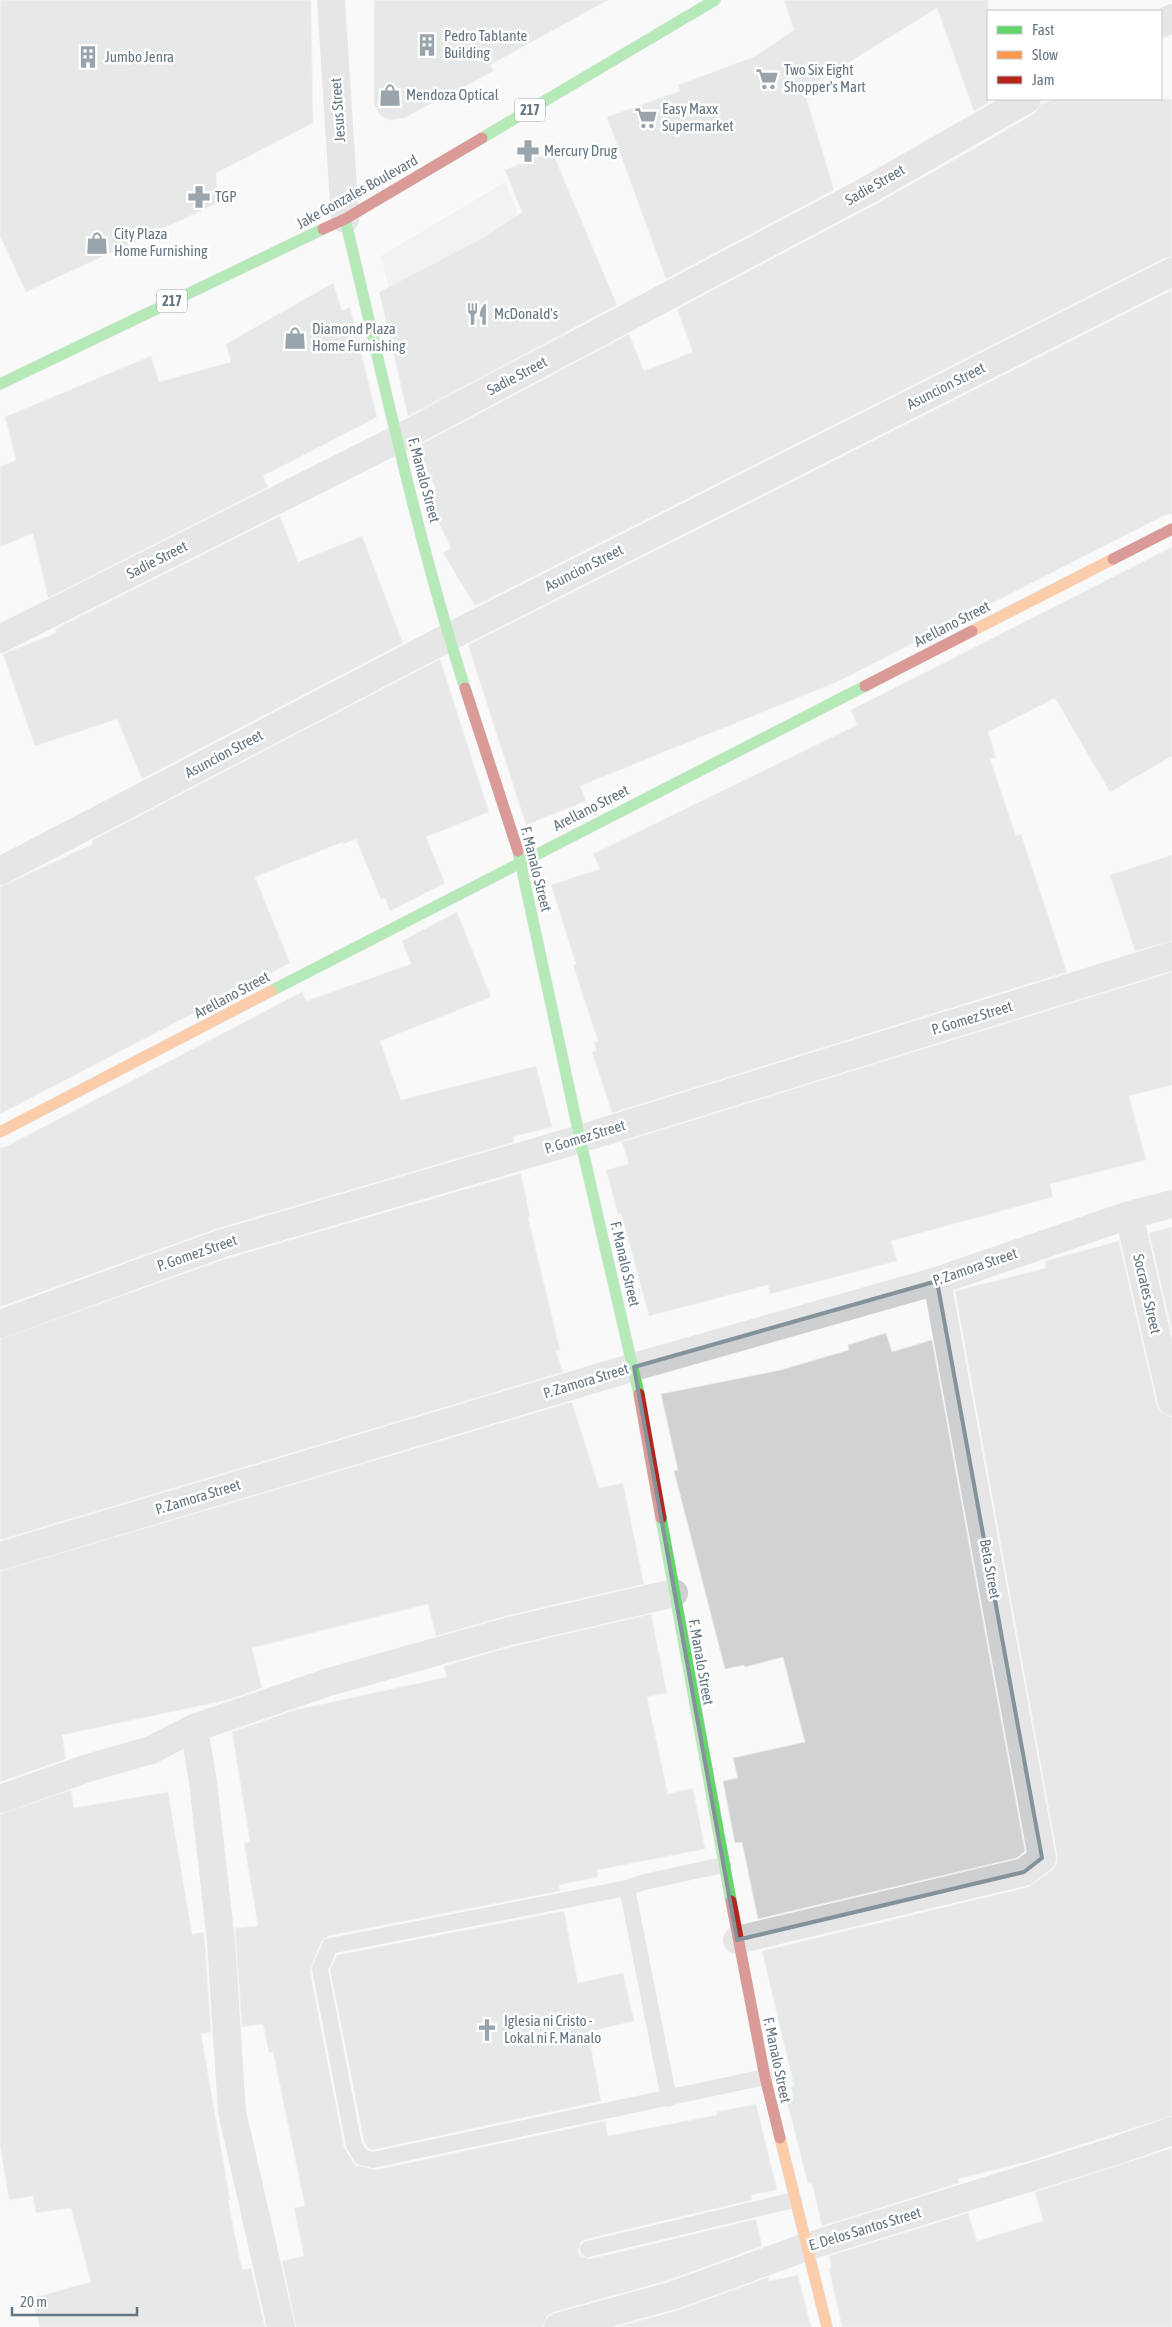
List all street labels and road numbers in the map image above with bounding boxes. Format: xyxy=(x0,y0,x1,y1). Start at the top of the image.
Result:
street label: Jesus Street xyxy=(327,77,348,143)
road number: 217 xyxy=(515,98,545,122)
street label: Jake Gonzales Boulevard xyxy=(293,151,420,232)
street label: Sadie Street xyxy=(842,161,907,208)
road number: 217 xyxy=(157,290,187,312)
street label: Sadie Street xyxy=(484,353,550,398)
street label: Asuncion Street xyxy=(904,359,988,413)
street label: F. Manalo Street xyxy=(405,436,444,524)
street label: Sadie Street xyxy=(124,537,190,582)
street label: Asuncion Street xyxy=(542,541,626,595)
street label: Arellano Street xyxy=(911,597,993,650)
street label: Asuncion Street xyxy=(182,726,265,781)
street label: Arellano Street xyxy=(550,781,632,834)
street label: F. Manalo Street xyxy=(518,825,555,913)
street label: Arellano Street xyxy=(191,968,272,1022)
street label: P. Gomez Street xyxy=(929,997,1014,1038)
street label: P. Gomez Street xyxy=(542,1116,627,1157)
street label: F. Manalo Street xyxy=(607,1220,644,1308)
street label: P. Gomez Street xyxy=(155,1231,239,1274)
street label: P. Zamora Street xyxy=(930,1244,1019,1289)
street label: Socrates Street xyxy=(1130,1252,1165,1335)
street label: P. Zamora Street xyxy=(541,1360,630,1402)
street label: P. Zamora Street xyxy=(153,1476,242,1518)
street label: Beta Street xyxy=(977,1538,1004,1600)
street label: F. Manalo Street xyxy=(686,1618,717,1706)
street label: F. Manalo Street xyxy=(760,2016,795,2104)
street label: E. Delos Santos Street xyxy=(807,2203,923,2254)

